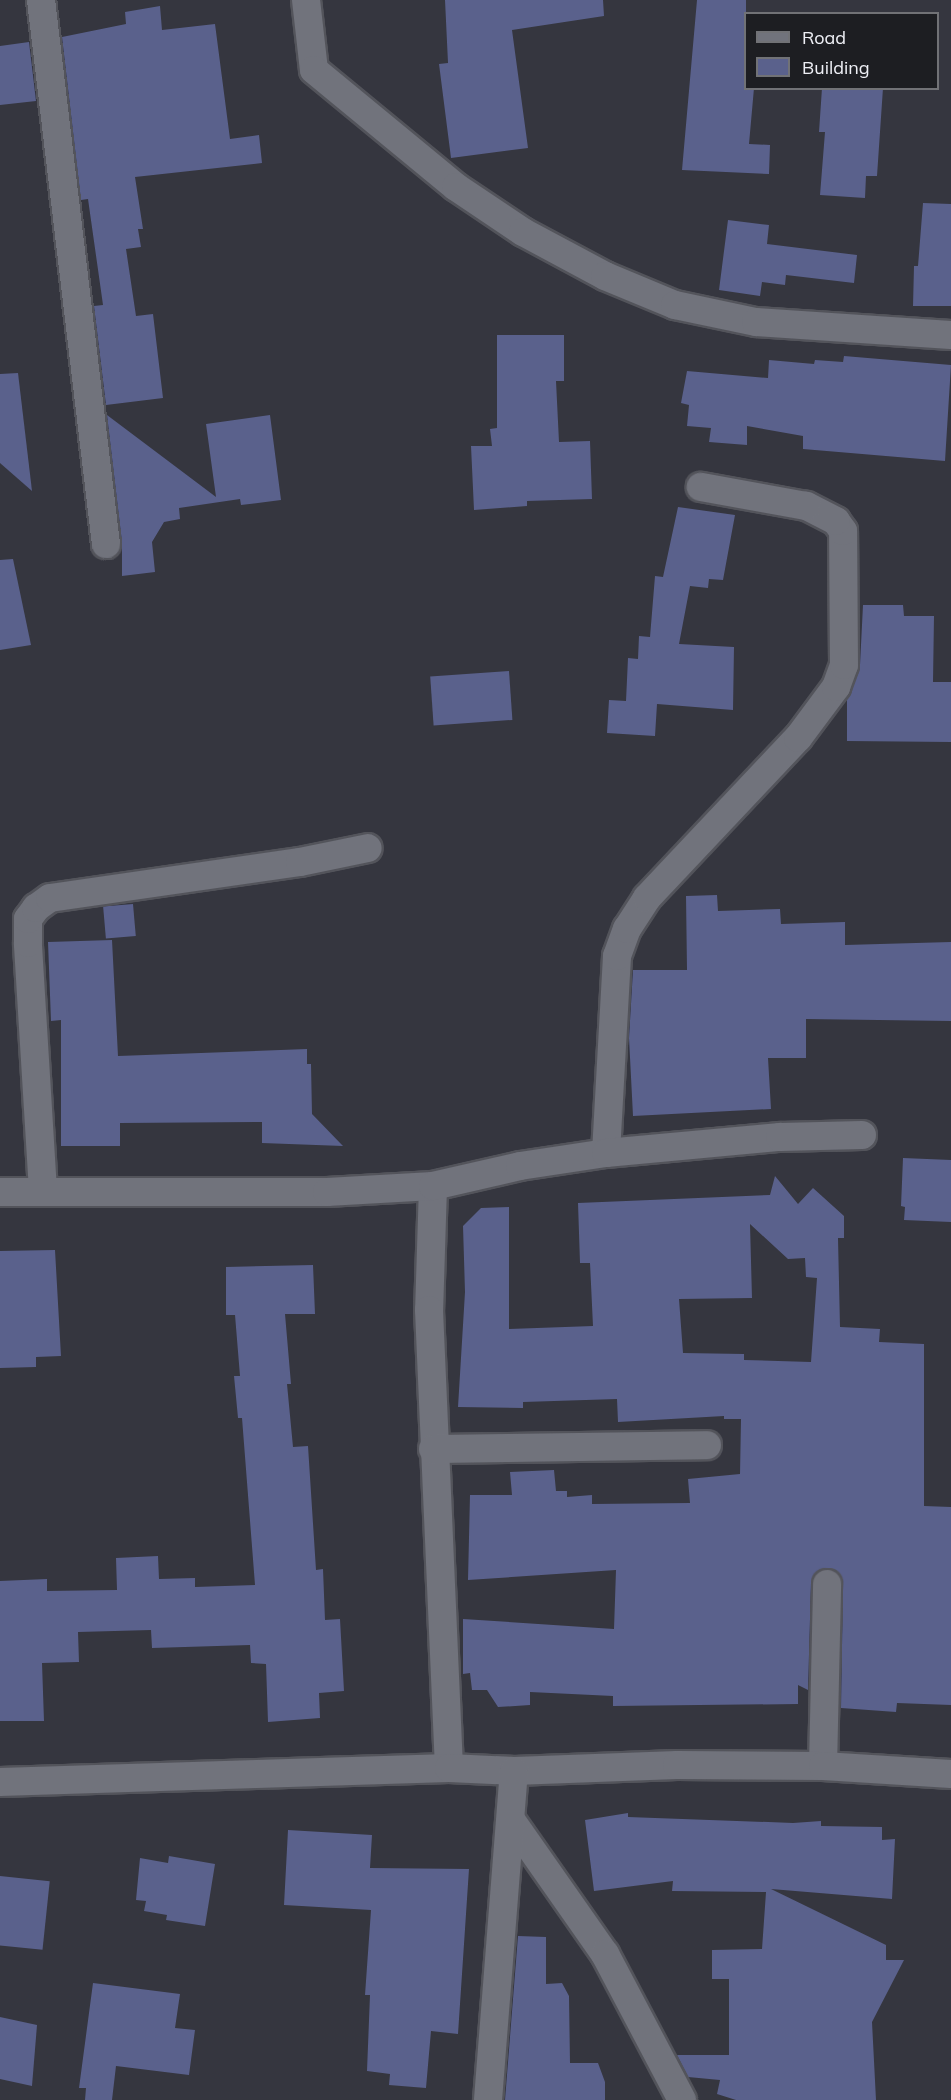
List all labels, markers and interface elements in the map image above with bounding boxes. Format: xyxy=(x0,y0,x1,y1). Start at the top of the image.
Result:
legend xyxy=(744,12,939,90)
text: Road xyxy=(802,26,846,49)
text: Building xyxy=(802,56,870,79)

